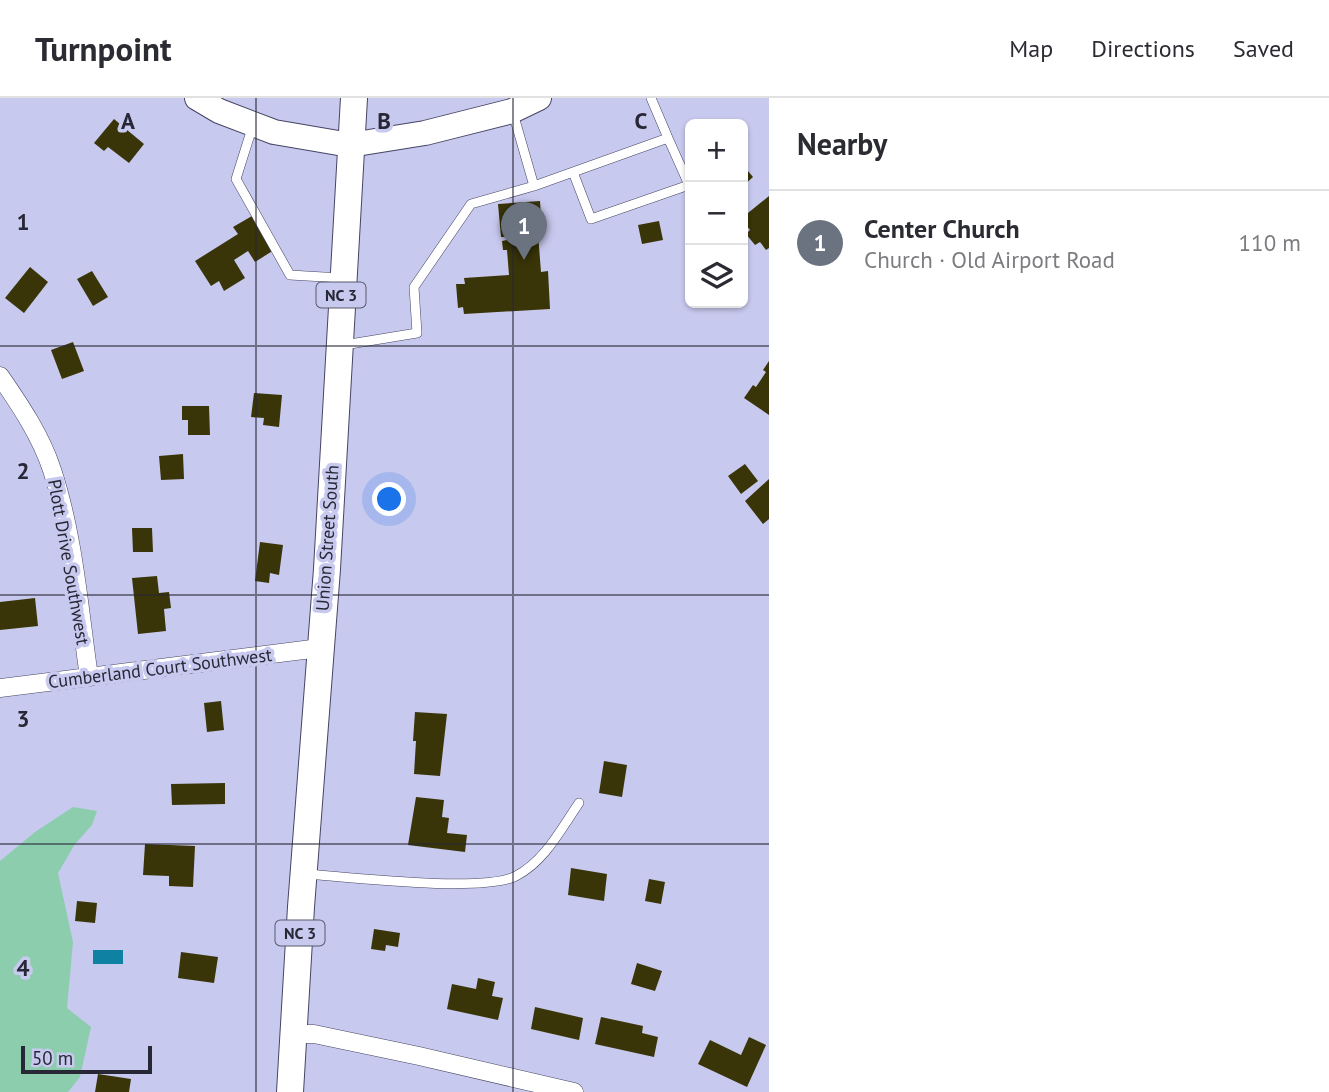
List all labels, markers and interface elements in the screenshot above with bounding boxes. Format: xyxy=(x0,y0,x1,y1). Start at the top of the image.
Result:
text: Turnpoint xyxy=(35,27,172,70)
text: Map xyxy=(1009,33,1053,64)
text: Directions xyxy=(1091,33,1195,64)
text: Saved xyxy=(1233,33,1294,64)
text: A xyxy=(121,106,135,135)
text: B xyxy=(377,106,391,135)
text: C xyxy=(635,106,648,135)
map controls xyxy=(685,119,748,308)
button: + xyxy=(685,119,748,182)
text: Nearby xyxy=(797,124,887,163)
button: − xyxy=(685,182,748,245)
pin: 1 xyxy=(501,202,547,260)
text: 1 xyxy=(16,207,30,236)
text: Center Church xyxy=(864,212,1020,245)
text: 1 xyxy=(813,228,827,257)
text: 110 m xyxy=(1239,228,1301,257)
button: layers xyxy=(685,245,748,308)
text: Church · Old Airport Road xyxy=(864,245,1115,274)
road number: NC 3 xyxy=(316,282,366,308)
text: 2 xyxy=(16,456,30,485)
street label: Union Street South xyxy=(310,464,344,612)
street label: Plott Drive Southwest xyxy=(43,477,95,647)
your location xyxy=(372,482,406,516)
street label: Cumberland Court Southwest xyxy=(47,643,273,693)
text: 3 xyxy=(16,704,30,733)
road number: NC 3 xyxy=(276,920,324,946)
text: 4 xyxy=(16,953,30,982)
scale bar xyxy=(21,1043,152,1075)
text: 50 m xyxy=(32,1046,73,1070)

